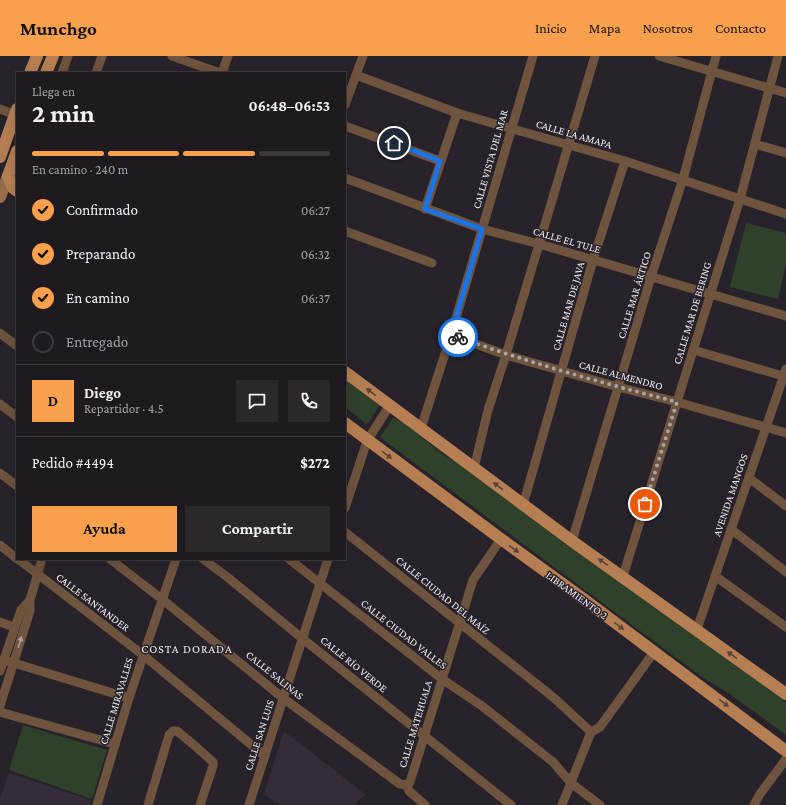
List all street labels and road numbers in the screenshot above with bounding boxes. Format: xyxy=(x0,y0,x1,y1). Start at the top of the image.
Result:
street label: CALLE VISTA DEL MAR xyxy=(470,107,510,210)
street label: CALLE LA AMAPA xyxy=(535,117,614,151)
street label: CALLE EL TULE xyxy=(532,225,602,255)
street label: CALLE MAR ÁRTICO xyxy=(615,250,653,340)
street label: CALLE MAR DE JAVA xyxy=(550,259,588,352)
street label: CALLE MAR DE BERING xyxy=(671,260,713,366)
street label: CALLE ALMENDRO xyxy=(578,358,664,392)
street label: AVENIDA MANGOS xyxy=(710,452,750,538)
street label: CALLE CIUDAD DEL MAÍZ xyxy=(394,554,492,637)
street label: LIBRAMIENTO 2 xyxy=(544,569,610,621)
street label: CALLE SANTANDER xyxy=(54,570,133,634)
street label: CALLE CIUDAD VALLES xyxy=(359,597,449,671)
street label: CALLE RÍO VERDE xyxy=(318,633,390,695)
street label: CALLE SALINAS xyxy=(244,648,306,702)
street label: CALLE MIRAVALLES xyxy=(97,656,135,746)
street label: CALLE MATEHUALA xyxy=(396,678,434,769)
street label: CALLE SAN LUIS xyxy=(242,698,276,772)

